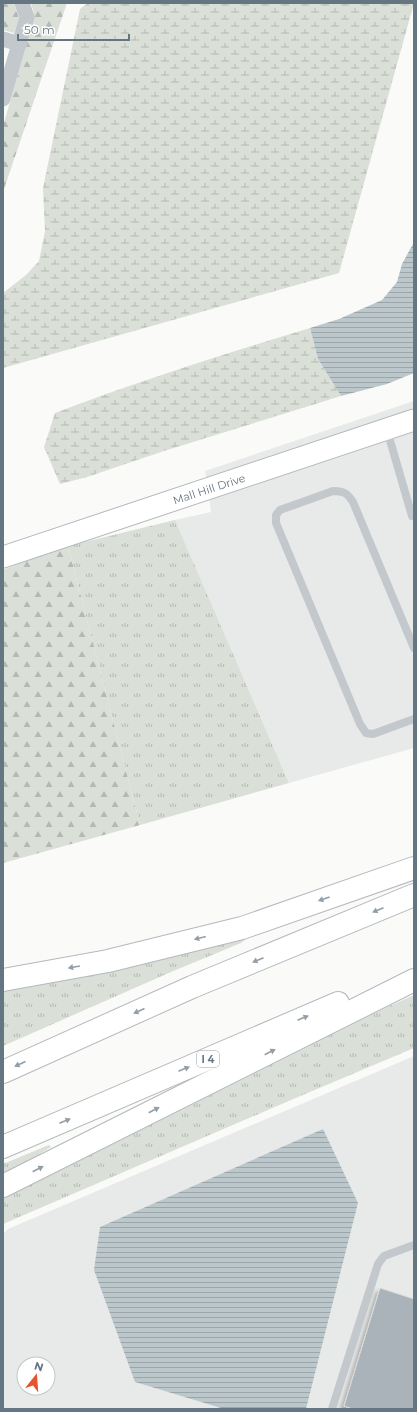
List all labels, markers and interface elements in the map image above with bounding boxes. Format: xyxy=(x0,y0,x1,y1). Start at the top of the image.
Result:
scale bar xyxy=(18,16,129,42)
text: 50 m xyxy=(24,22,55,37)
street label: Mall Hill Drive xyxy=(171,471,247,507)
one-way arrow xyxy=(318,897,330,903)
one-way arrow xyxy=(372,907,384,913)
one-way arrow xyxy=(194,936,207,942)
one-way arrow xyxy=(252,957,264,963)
one-way arrow xyxy=(68,965,80,971)
one-way arrow xyxy=(133,1008,144,1014)
one-way arrow xyxy=(298,1015,309,1021)
one-way arrow xyxy=(264,1049,276,1055)
road number: I 4 xyxy=(197,1051,219,1067)
one-way arrow xyxy=(14,1061,25,1067)
one-way arrow xyxy=(178,1066,189,1072)
one-way arrow xyxy=(148,1107,160,1113)
one-way arrow xyxy=(59,1118,70,1124)
one-way arrow xyxy=(32,1166,44,1172)
north arrow xyxy=(16,1356,56,1396)
text: N xyxy=(33,1358,45,1374)

